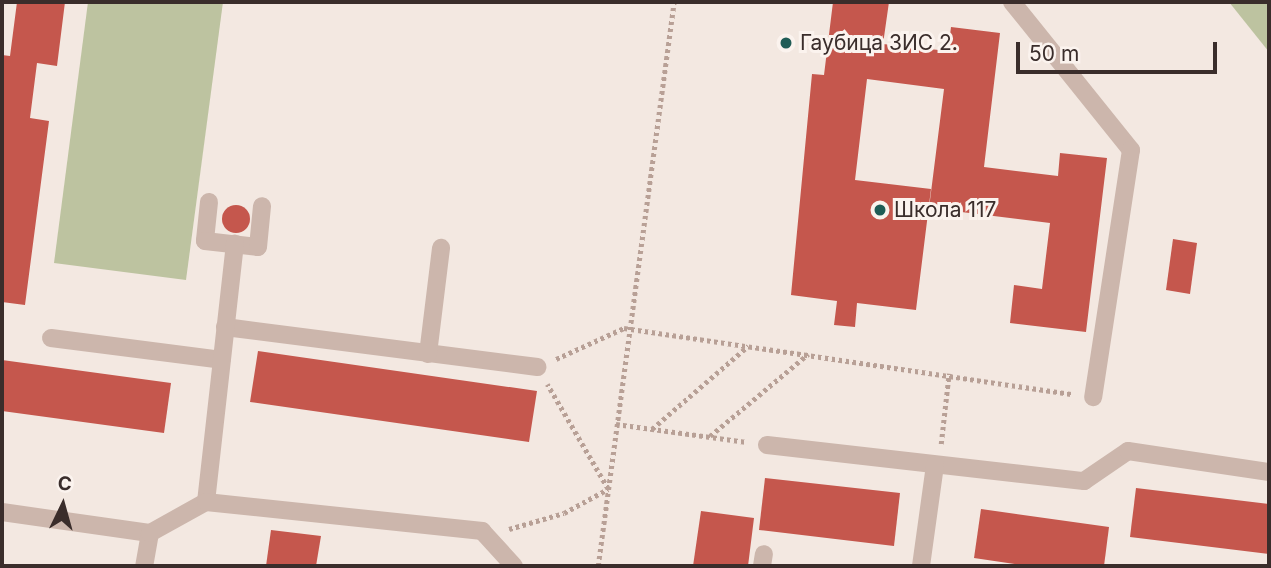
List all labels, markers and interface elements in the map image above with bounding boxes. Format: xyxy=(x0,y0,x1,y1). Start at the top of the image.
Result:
scale bar xyxy=(1019,28,1220,72)
place label: Гаубица ЗИС 2. xyxy=(800,30,958,56)
marker: Гаубица ЗИС 2. xyxy=(778,35,794,51)
text: 50 m xyxy=(1029,41,1079,66)
place label: Школа 117 xyxy=(894,197,996,223)
marker: Школа 117 xyxy=(872,202,888,218)
north arrow xyxy=(28,470,98,540)
text: С xyxy=(57,472,73,496)

